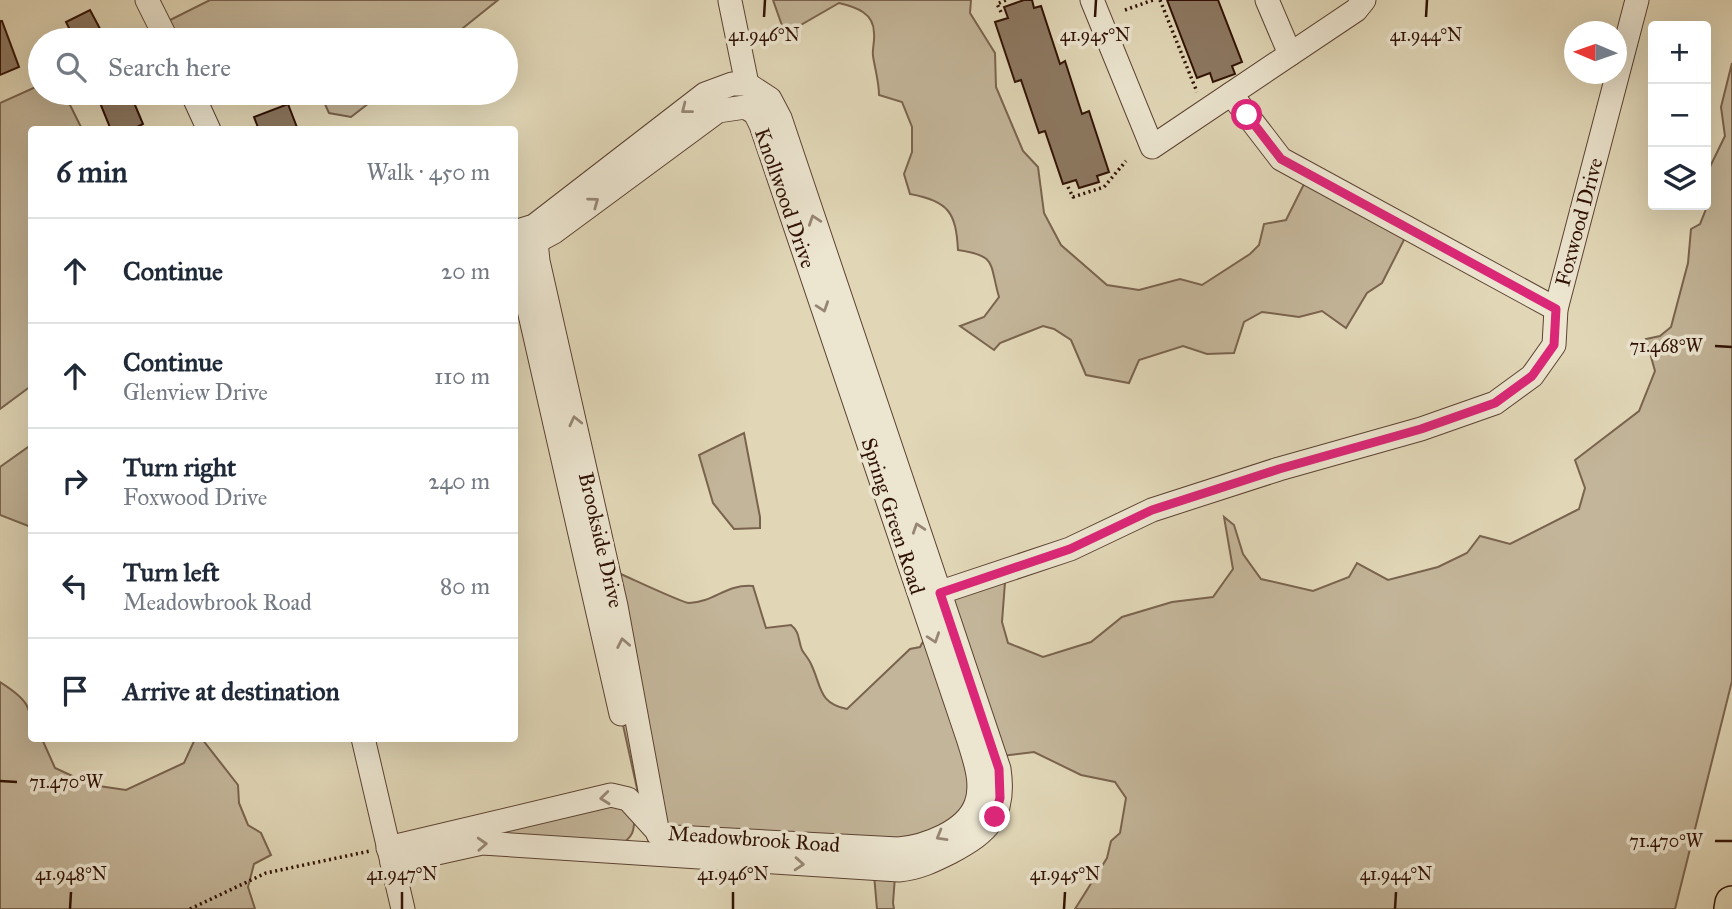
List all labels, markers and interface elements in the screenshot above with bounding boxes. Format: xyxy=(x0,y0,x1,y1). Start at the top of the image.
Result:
north arrow xyxy=(1564,21,1627,84)
map controls xyxy=(1648,21,1711,210)
button: + xyxy=(1648,21,1711,84)
text: 41.946°N xyxy=(728,24,800,46)
text: 41.945°N xyxy=(1060,24,1130,46)
text: 41.944°N xyxy=(1390,24,1462,46)
search box xyxy=(28,28,518,105)
icon: search xyxy=(52,48,90,86)
text: Search here xyxy=(108,51,231,83)
button: − xyxy=(1648,84,1711,147)
route start xyxy=(1231,99,1262,130)
one-way arrow xyxy=(681,100,693,113)
street label: Knollwood Drive xyxy=(749,124,821,272)
button: layers xyxy=(1648,147,1711,210)
text: 6 min xyxy=(56,154,128,190)
street label: Foxwood Drive xyxy=(1549,155,1609,289)
text: Walk · 450 m xyxy=(367,158,490,186)
one-way arrow xyxy=(586,198,599,211)
one-way arrow xyxy=(808,214,822,226)
icon: ahead xyxy=(56,252,94,290)
text: Continue xyxy=(123,255,223,287)
text: 20 m xyxy=(441,257,490,285)
one-way arrow xyxy=(815,301,829,313)
text: 71.468°W xyxy=(1629,335,1703,357)
text: Continue xyxy=(123,346,223,378)
icon: ahead xyxy=(56,357,94,395)
text: 110 m xyxy=(434,362,490,390)
text: Glenview Drive xyxy=(123,378,268,406)
one-way arrow xyxy=(568,415,583,427)
street label: Spring Green Road xyxy=(855,434,931,598)
text: Turn right xyxy=(123,451,236,483)
icon: right xyxy=(56,462,94,500)
text: 240 m xyxy=(428,467,490,495)
street label: Brookside Drive xyxy=(573,470,629,611)
text: Foxwood Drive xyxy=(123,483,267,511)
one-way arrow xyxy=(912,522,926,535)
text: Turn left xyxy=(123,556,219,588)
icon: left xyxy=(56,567,94,605)
text: 80 m xyxy=(440,572,490,600)
text: Meadowbrook Road xyxy=(123,588,312,616)
one-way arrow xyxy=(926,632,940,644)
one-way arrow xyxy=(616,637,631,649)
icon: arrive xyxy=(56,672,94,710)
text: Arrive at destination xyxy=(123,675,340,707)
text: 71.470°W xyxy=(29,771,104,793)
one-way arrow xyxy=(599,790,610,805)
route end xyxy=(979,801,1010,832)
street label: Meadowbrook Road xyxy=(667,820,841,858)
one-way arrow xyxy=(936,828,948,841)
text: 71.470°W xyxy=(1629,830,1704,852)
one-way arrow xyxy=(477,837,488,852)
one-way arrow xyxy=(794,856,805,871)
text: 41.948°N xyxy=(35,863,107,885)
text: 41.947°N xyxy=(366,863,438,885)
text: 41.946°N xyxy=(697,863,769,885)
text: 41.945°N xyxy=(1030,863,1100,885)
text: 41.944°N xyxy=(1360,863,1432,885)

